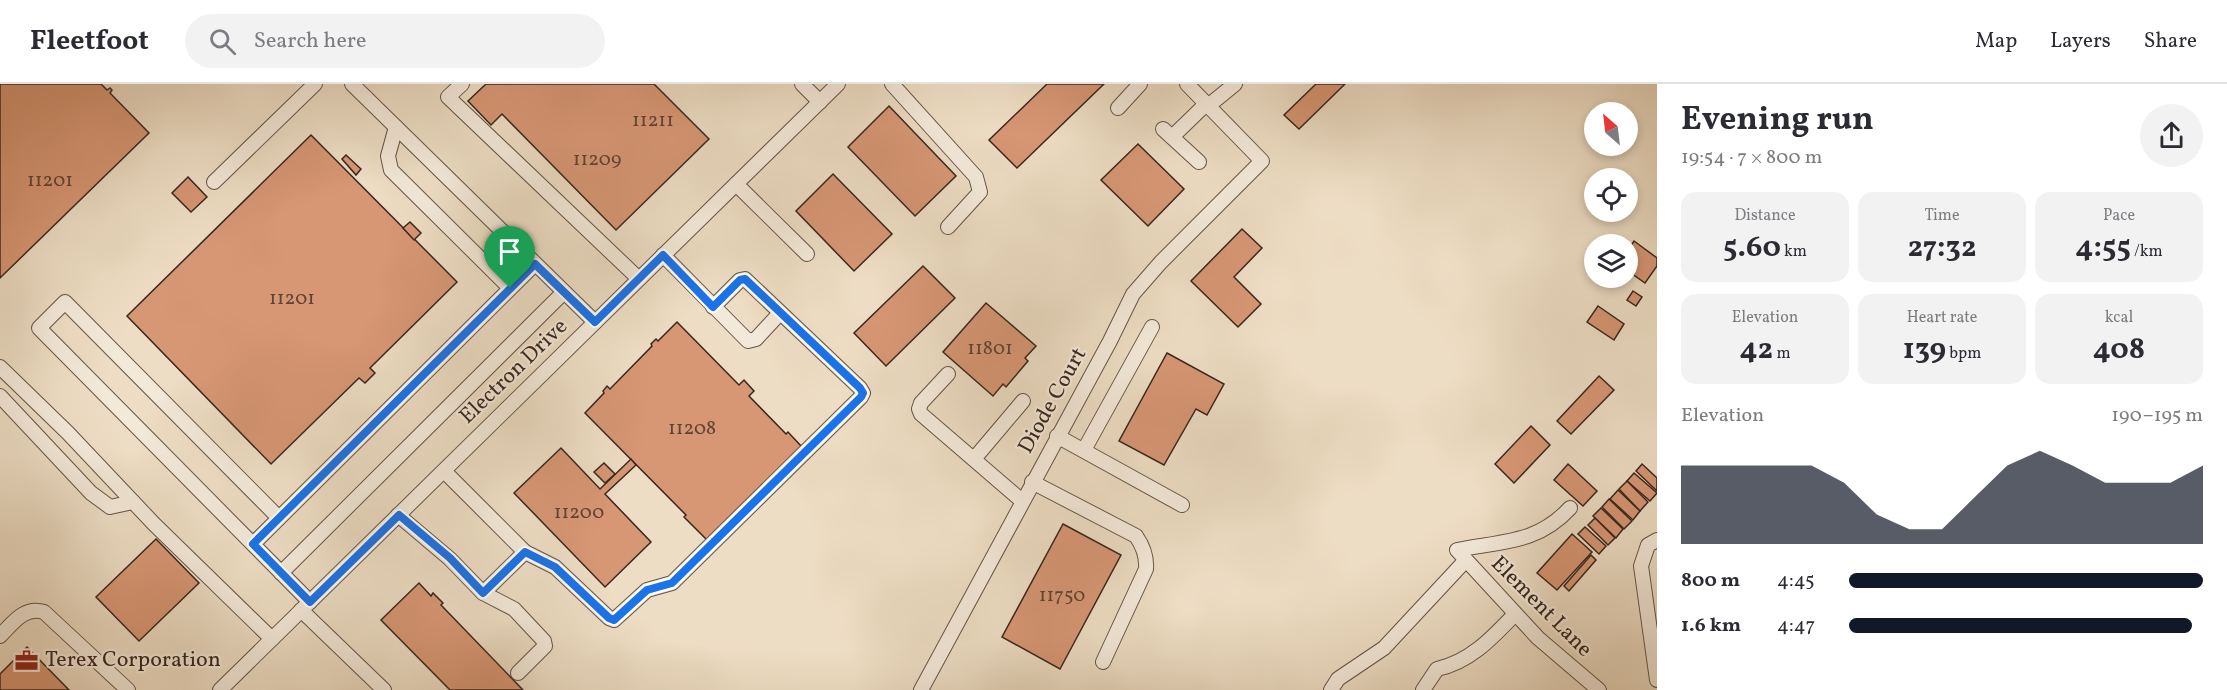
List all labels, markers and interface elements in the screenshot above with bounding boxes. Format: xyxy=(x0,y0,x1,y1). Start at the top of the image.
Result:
search box xyxy=(185,14,605,68)
text: Fleetfoot xyxy=(30,22,149,61)
icon: search xyxy=(206,25,239,58)
text: Search here xyxy=(254,26,366,57)
text: Map xyxy=(1975,27,2017,56)
text: Layers xyxy=(2050,27,2111,56)
text: Share xyxy=(2144,27,2197,56)
text: Evening run xyxy=(1681,98,1874,144)
north arrow xyxy=(1584,102,1638,156)
map controls xyxy=(1584,102,1638,288)
button: share xyxy=(2140,104,2203,167)
house number: 11211 xyxy=(632,107,674,135)
text: 19:54 · 7 × 800 m xyxy=(1681,144,1822,172)
house number: 11209 xyxy=(573,146,621,174)
house number: 11201 xyxy=(27,167,73,195)
button: locate xyxy=(1584,168,1638,222)
text: Distance xyxy=(1734,205,1796,227)
text: Time xyxy=(1924,205,1960,227)
text: Pace xyxy=(2103,205,2135,227)
pin xyxy=(484,226,535,288)
text: 5.60 xyxy=(1723,227,1781,269)
text: 27:32 xyxy=(1907,227,1977,269)
text: 4:55 xyxy=(2075,227,2131,269)
button: layers xyxy=(1584,234,1638,288)
icon: arrive xyxy=(493,235,526,268)
text: km xyxy=(1781,241,1807,263)
text: /km xyxy=(2131,241,2163,263)
house number: 11201 xyxy=(269,285,315,313)
text: Elevation xyxy=(1732,307,1798,329)
text: Heart rate xyxy=(1907,307,1977,329)
text: kcal xyxy=(2105,307,2133,329)
street label: Electron Drive xyxy=(453,312,575,432)
text: 42 xyxy=(1739,329,1773,371)
text: 139 xyxy=(1903,329,1946,371)
text: 408 xyxy=(2093,329,2145,371)
house number: 11801 xyxy=(967,335,1013,363)
street label: Diode Court xyxy=(1011,342,1095,460)
text: m xyxy=(1773,343,1791,365)
text: bpm xyxy=(1946,343,1981,365)
text: Elevation xyxy=(1681,402,1764,430)
text: 190–195 m xyxy=(2111,402,2203,430)
house number: 11208 xyxy=(668,415,716,443)
house number: 11200 xyxy=(554,499,604,527)
street label: Element Lane xyxy=(1483,549,1599,665)
text: 800 m xyxy=(1681,567,1740,595)
text: 4:45 xyxy=(1777,567,1815,595)
house number: 11750 xyxy=(1039,582,1085,610)
text: 1.6 km xyxy=(1681,612,1741,640)
text: 4:47 xyxy=(1777,612,1815,640)
place label: Terex Corporation xyxy=(45,645,221,676)
office icon: Terex Corporation xyxy=(14,647,40,673)

